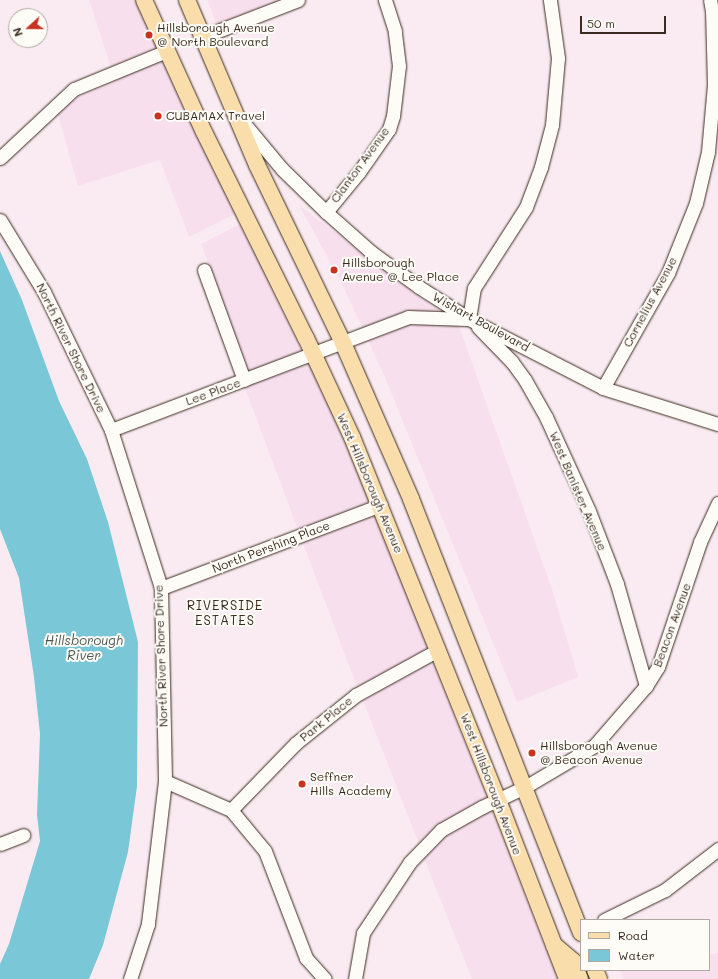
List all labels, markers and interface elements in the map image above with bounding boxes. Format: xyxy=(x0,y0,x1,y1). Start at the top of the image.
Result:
north arrow xyxy=(8,8,48,48)
scale bar xyxy=(582,8,668,34)
text: 50 m xyxy=(587,15,615,31)
place label: Hillsborough Avenue @ North Boulevard xyxy=(157,21,275,49)
text: N xyxy=(9,26,26,39)
marker: Hillsborough Avenue @ North Boulevard xyxy=(144,30,154,40)
place label: CUBAMAX Travel xyxy=(166,109,265,123)
marker: CUBAMAX Travel xyxy=(153,111,163,121)
street label: Clanton Avenue xyxy=(328,124,392,206)
street label: Cornelius Avenue xyxy=(620,254,680,350)
place label: Hillsborough Avenue @ Lee Place xyxy=(342,256,459,284)
marker: Hillsborough Avenue @ Lee Place xyxy=(329,265,339,275)
street label: North River Shore Drive xyxy=(33,281,109,415)
street label: Wishart Boulevard xyxy=(430,289,532,355)
street label: Lee Place xyxy=(184,375,242,409)
street label: West Hillsborough Avenue xyxy=(334,411,406,555)
street label: West Banister Avenue xyxy=(546,429,610,553)
street label: North Pershing Place xyxy=(210,518,332,576)
street label: Beacon Avenue xyxy=(650,581,694,669)
street label: North River Shore Drive xyxy=(151,585,171,727)
district label: RIVERSIDE ESTATES xyxy=(187,598,263,629)
water label: Hillsborough River xyxy=(45,633,123,664)
street label: Park Place xyxy=(297,693,355,745)
street label: West Hillsborough Avenue xyxy=(457,711,525,857)
place label: Hillsborough Avenue @ Beacon Avenue xyxy=(540,739,658,767)
marker: Hillsborough Avenue @ Beacon Avenue xyxy=(527,748,537,758)
place label: Seffner Hills Academy xyxy=(310,770,392,798)
marker: Seffner Hills Academy xyxy=(297,779,307,789)
legend xyxy=(580,919,710,971)
text: Road xyxy=(618,927,648,943)
text: Water xyxy=(618,947,655,963)

